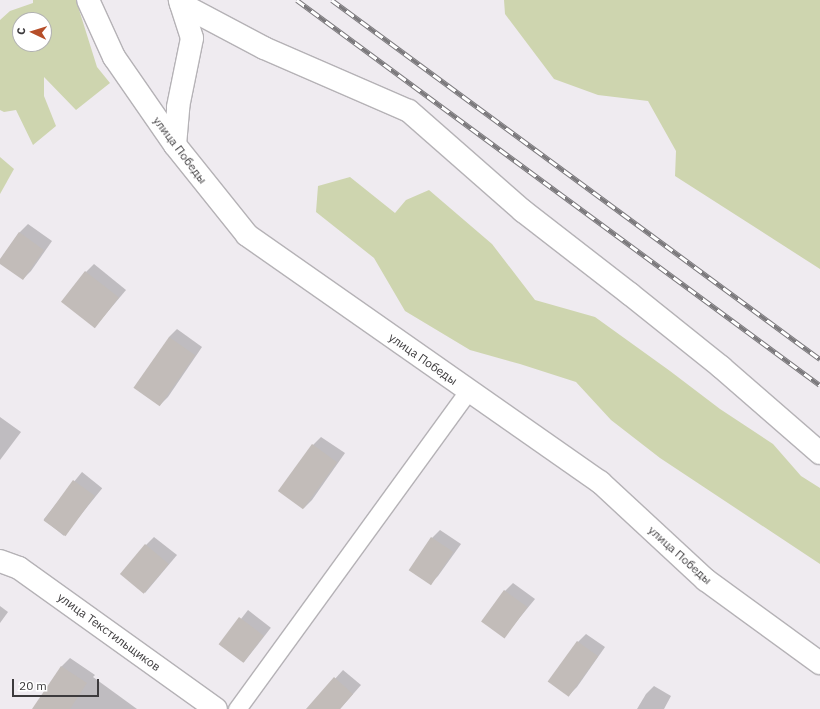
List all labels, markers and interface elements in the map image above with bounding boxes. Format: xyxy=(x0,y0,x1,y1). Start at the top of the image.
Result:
north arrow xyxy=(12,12,52,52)
text: С xyxy=(14,27,28,35)
street label: улица Победы xyxy=(150,114,210,186)
street label: улица Победы xyxy=(386,330,460,388)
street label: улица Победы xyxy=(645,523,715,587)
street label: улица Текстильщиков xyxy=(55,590,163,674)
scale bar xyxy=(14,671,101,697)
text: 20 m xyxy=(19,678,47,693)

